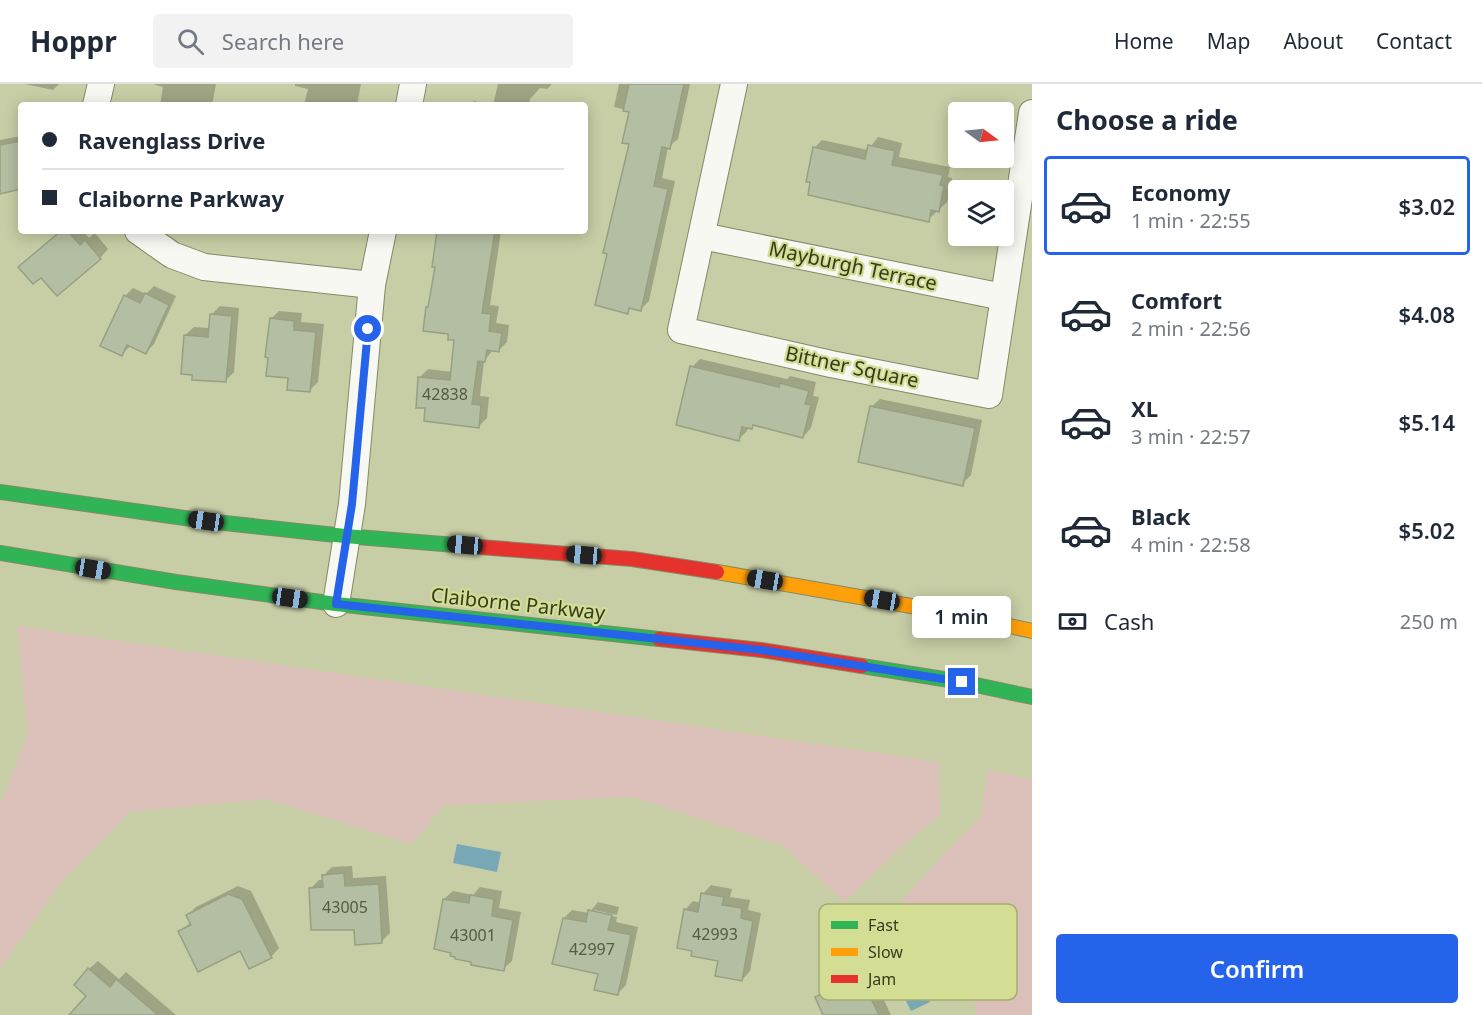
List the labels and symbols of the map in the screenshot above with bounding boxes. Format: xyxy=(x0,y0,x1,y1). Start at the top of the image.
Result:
north arrow xyxy=(948,102,1014,168)
street label: Mayburgh Terrace xyxy=(766,234,940,297)
route start xyxy=(354,315,381,342)
street label: Bittner Square xyxy=(783,339,921,394)
house number: 42838 xyxy=(422,383,468,405)
car xyxy=(187,510,225,532)
car xyxy=(446,534,484,556)
car xyxy=(565,544,603,566)
car xyxy=(74,557,112,581)
car xyxy=(746,568,784,592)
street label: Claiborne Parkway xyxy=(430,581,607,626)
car xyxy=(271,587,309,609)
car xyxy=(863,588,901,612)
callout: 1 min xyxy=(912,595,1012,637)
route end xyxy=(948,668,975,695)
house number: 43005 xyxy=(322,896,368,918)
legend xyxy=(819,904,1017,1000)
text: Fast xyxy=(868,914,899,936)
house number: 42993 xyxy=(692,923,738,945)
house number: 43001 xyxy=(450,924,496,946)
house number: 42997 xyxy=(569,938,615,960)
text: Slow xyxy=(868,941,903,963)
text: Jam xyxy=(866,968,896,990)

